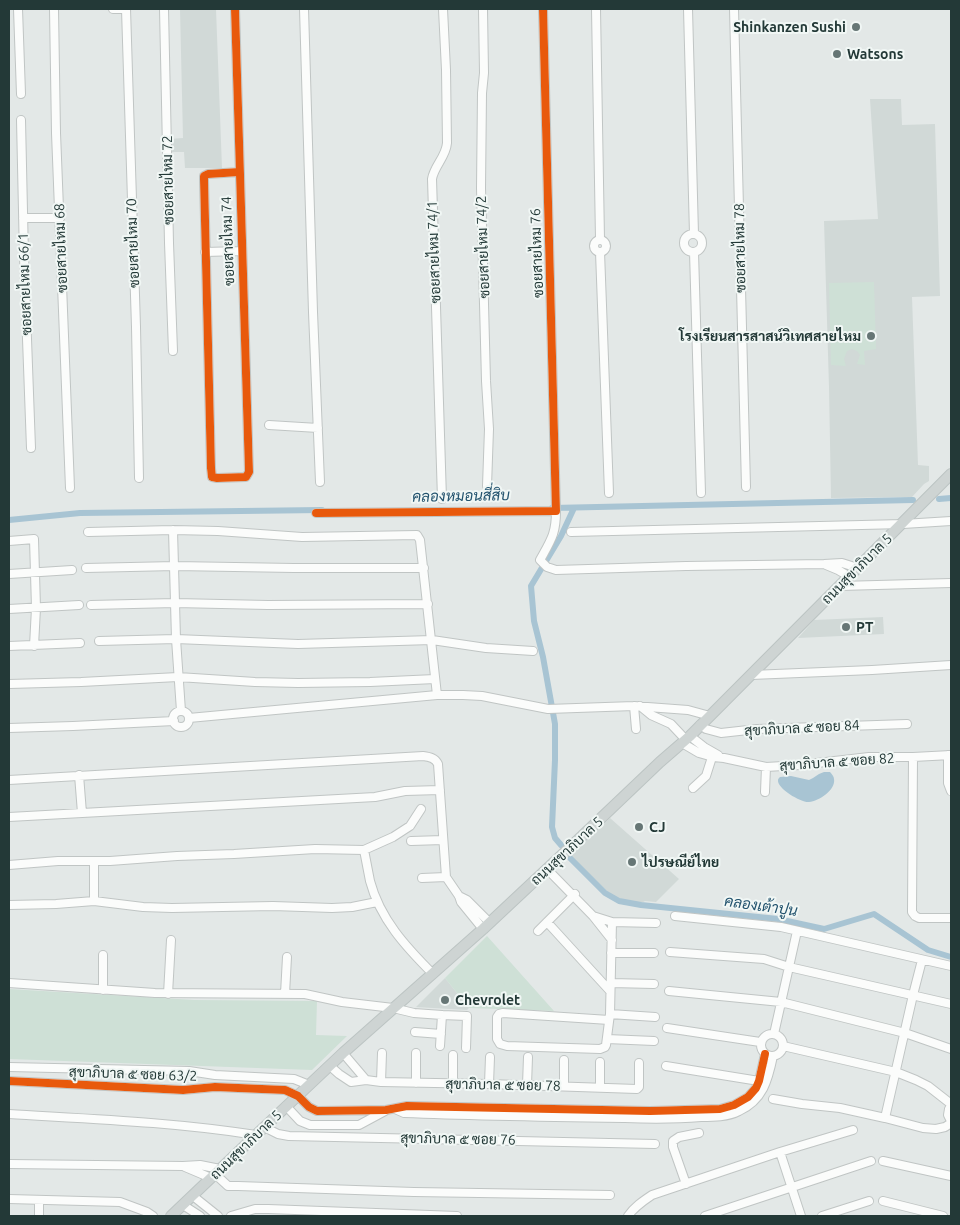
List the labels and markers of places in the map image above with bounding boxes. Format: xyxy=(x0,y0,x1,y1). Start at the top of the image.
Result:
place label: Shinkanzen Sushi xyxy=(733,19,846,35)
marker: Shinkanzen Sushi xyxy=(850,21,862,33)
place label: Watsons xyxy=(847,46,903,62)
marker: Watsons xyxy=(831,48,843,60)
place label: โรงเรียนสารสาสน์วิเทศสายไหม xyxy=(679,328,861,344)
marker: โรงเรียนสารสาสน์วิเทศสายไหม xyxy=(865,330,877,342)
place label: PT xyxy=(856,619,873,635)
marker: PT xyxy=(840,621,852,633)
place label: CJ xyxy=(649,819,666,835)
marker: CJ xyxy=(633,821,645,833)
place label: ไปรษณีย์ไทย xyxy=(642,854,719,870)
marker: ไปรษณีย์ไทย xyxy=(626,856,638,868)
place label: Chevrolet xyxy=(455,992,520,1008)
marker: Chevrolet xyxy=(439,994,451,1006)

